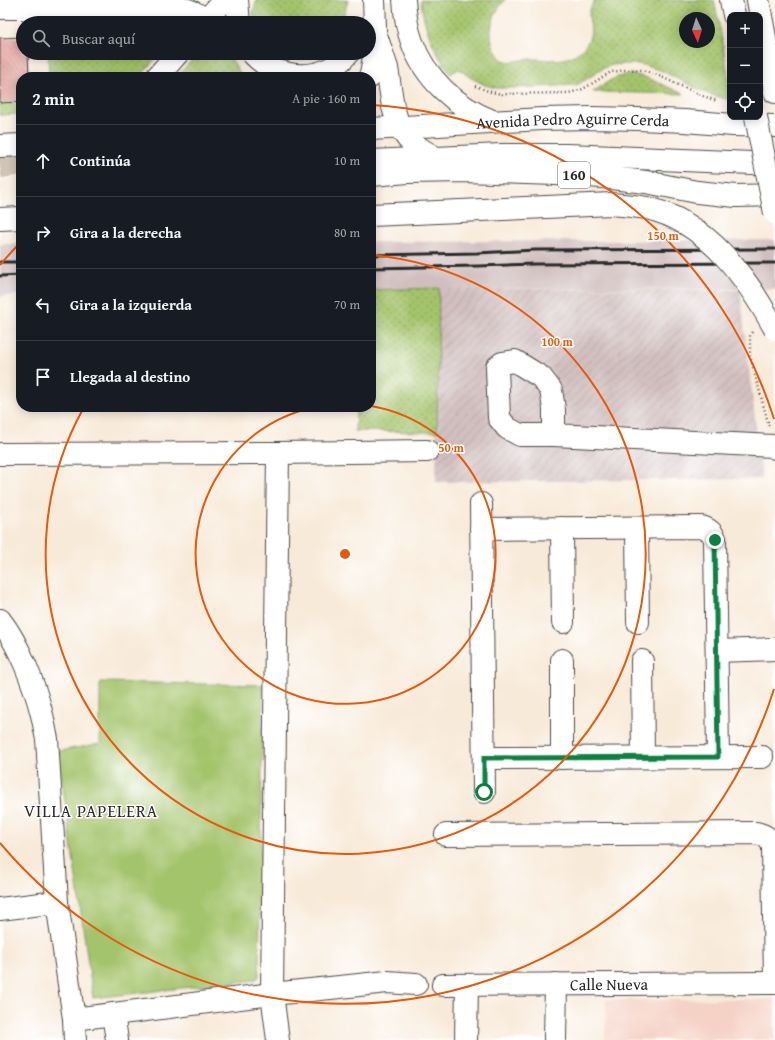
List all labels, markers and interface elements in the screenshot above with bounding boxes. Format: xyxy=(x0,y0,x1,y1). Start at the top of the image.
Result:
north arrow xyxy=(679,12,715,48)
map controls xyxy=(727,12,763,120)
button: + xyxy=(727,12,763,48)
search box xyxy=(16,16,376,60)
icon: search xyxy=(30,27,52,49)
text: Buscar aquí xyxy=(62,28,135,49)
button: − xyxy=(727,48,763,84)
button: locate xyxy=(727,84,763,120)
text: 2 min xyxy=(32,86,74,111)
text: A pie · 160 m xyxy=(292,89,360,108)
street label: Avenida Pedro Aguirre Cerda xyxy=(475,106,670,135)
icon: ahead xyxy=(32,150,54,172)
text: Continúa xyxy=(70,150,131,171)
text: 10 m xyxy=(334,151,360,170)
road number: 160 xyxy=(558,162,590,188)
icon: right xyxy=(32,222,54,244)
text: Gira a la derecha xyxy=(70,222,181,243)
text: 80 m xyxy=(334,223,360,242)
text: 150 m xyxy=(647,227,680,244)
icon: left xyxy=(32,294,54,316)
text: Gira a la izquierda xyxy=(70,294,192,315)
text: 70 m xyxy=(334,295,360,314)
text: 100 m xyxy=(541,333,574,350)
icon: arrive xyxy=(32,366,54,388)
text: Llegada al destino xyxy=(70,366,190,387)
text: 50 m xyxy=(438,439,464,456)
route end xyxy=(706,531,724,549)
centre of rings xyxy=(338,547,352,561)
route start xyxy=(475,783,493,801)
district label: VILLA PAPELERA xyxy=(24,798,158,823)
street label: Calle Nueva xyxy=(570,972,649,996)

